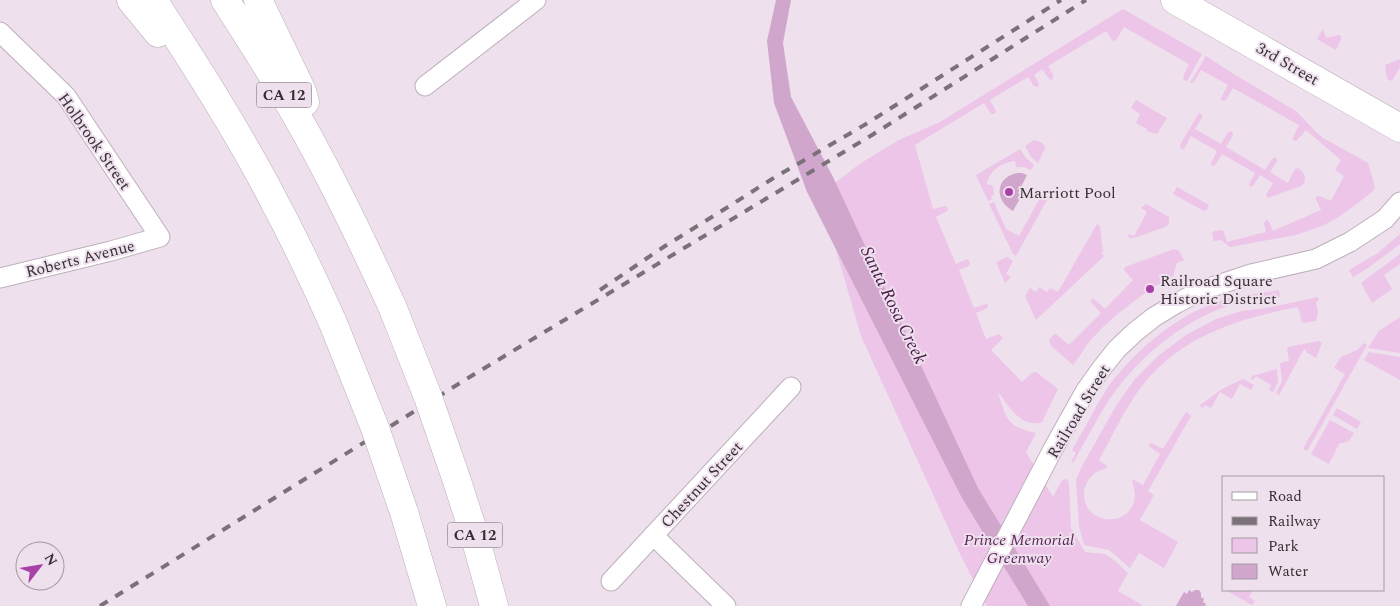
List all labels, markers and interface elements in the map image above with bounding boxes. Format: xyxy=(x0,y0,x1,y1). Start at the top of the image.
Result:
street label: 3rd Street xyxy=(1252,36,1324,92)
road number: CA 12 xyxy=(256,82,312,108)
street label: Holbrook Street xyxy=(52,88,137,195)
place label: Marriott Pool xyxy=(1019,181,1116,205)
marker: Marriott Pool xyxy=(1003,186,1015,198)
street label: Roberts Avenue xyxy=(23,234,137,284)
water label: Santa Rosa Creek xyxy=(853,242,934,369)
place label: Railroad Square Historic District xyxy=(1160,269,1277,311)
marker: Railroad Square Historic District xyxy=(1144,283,1156,295)
street label: Railroad Street xyxy=(1041,360,1117,463)
street label: Chestnut Street xyxy=(655,436,749,534)
legend xyxy=(1222,476,1385,591)
text: Road xyxy=(1268,485,1302,508)
text: Railway xyxy=(1268,510,1321,533)
road number: CA 12 xyxy=(448,522,502,548)
park label: Prince Memorial Greenway xyxy=(964,528,1074,570)
text: Park xyxy=(1268,535,1299,558)
north arrow xyxy=(15,541,65,591)
text: N xyxy=(39,549,63,570)
text: Water xyxy=(1268,560,1308,583)

